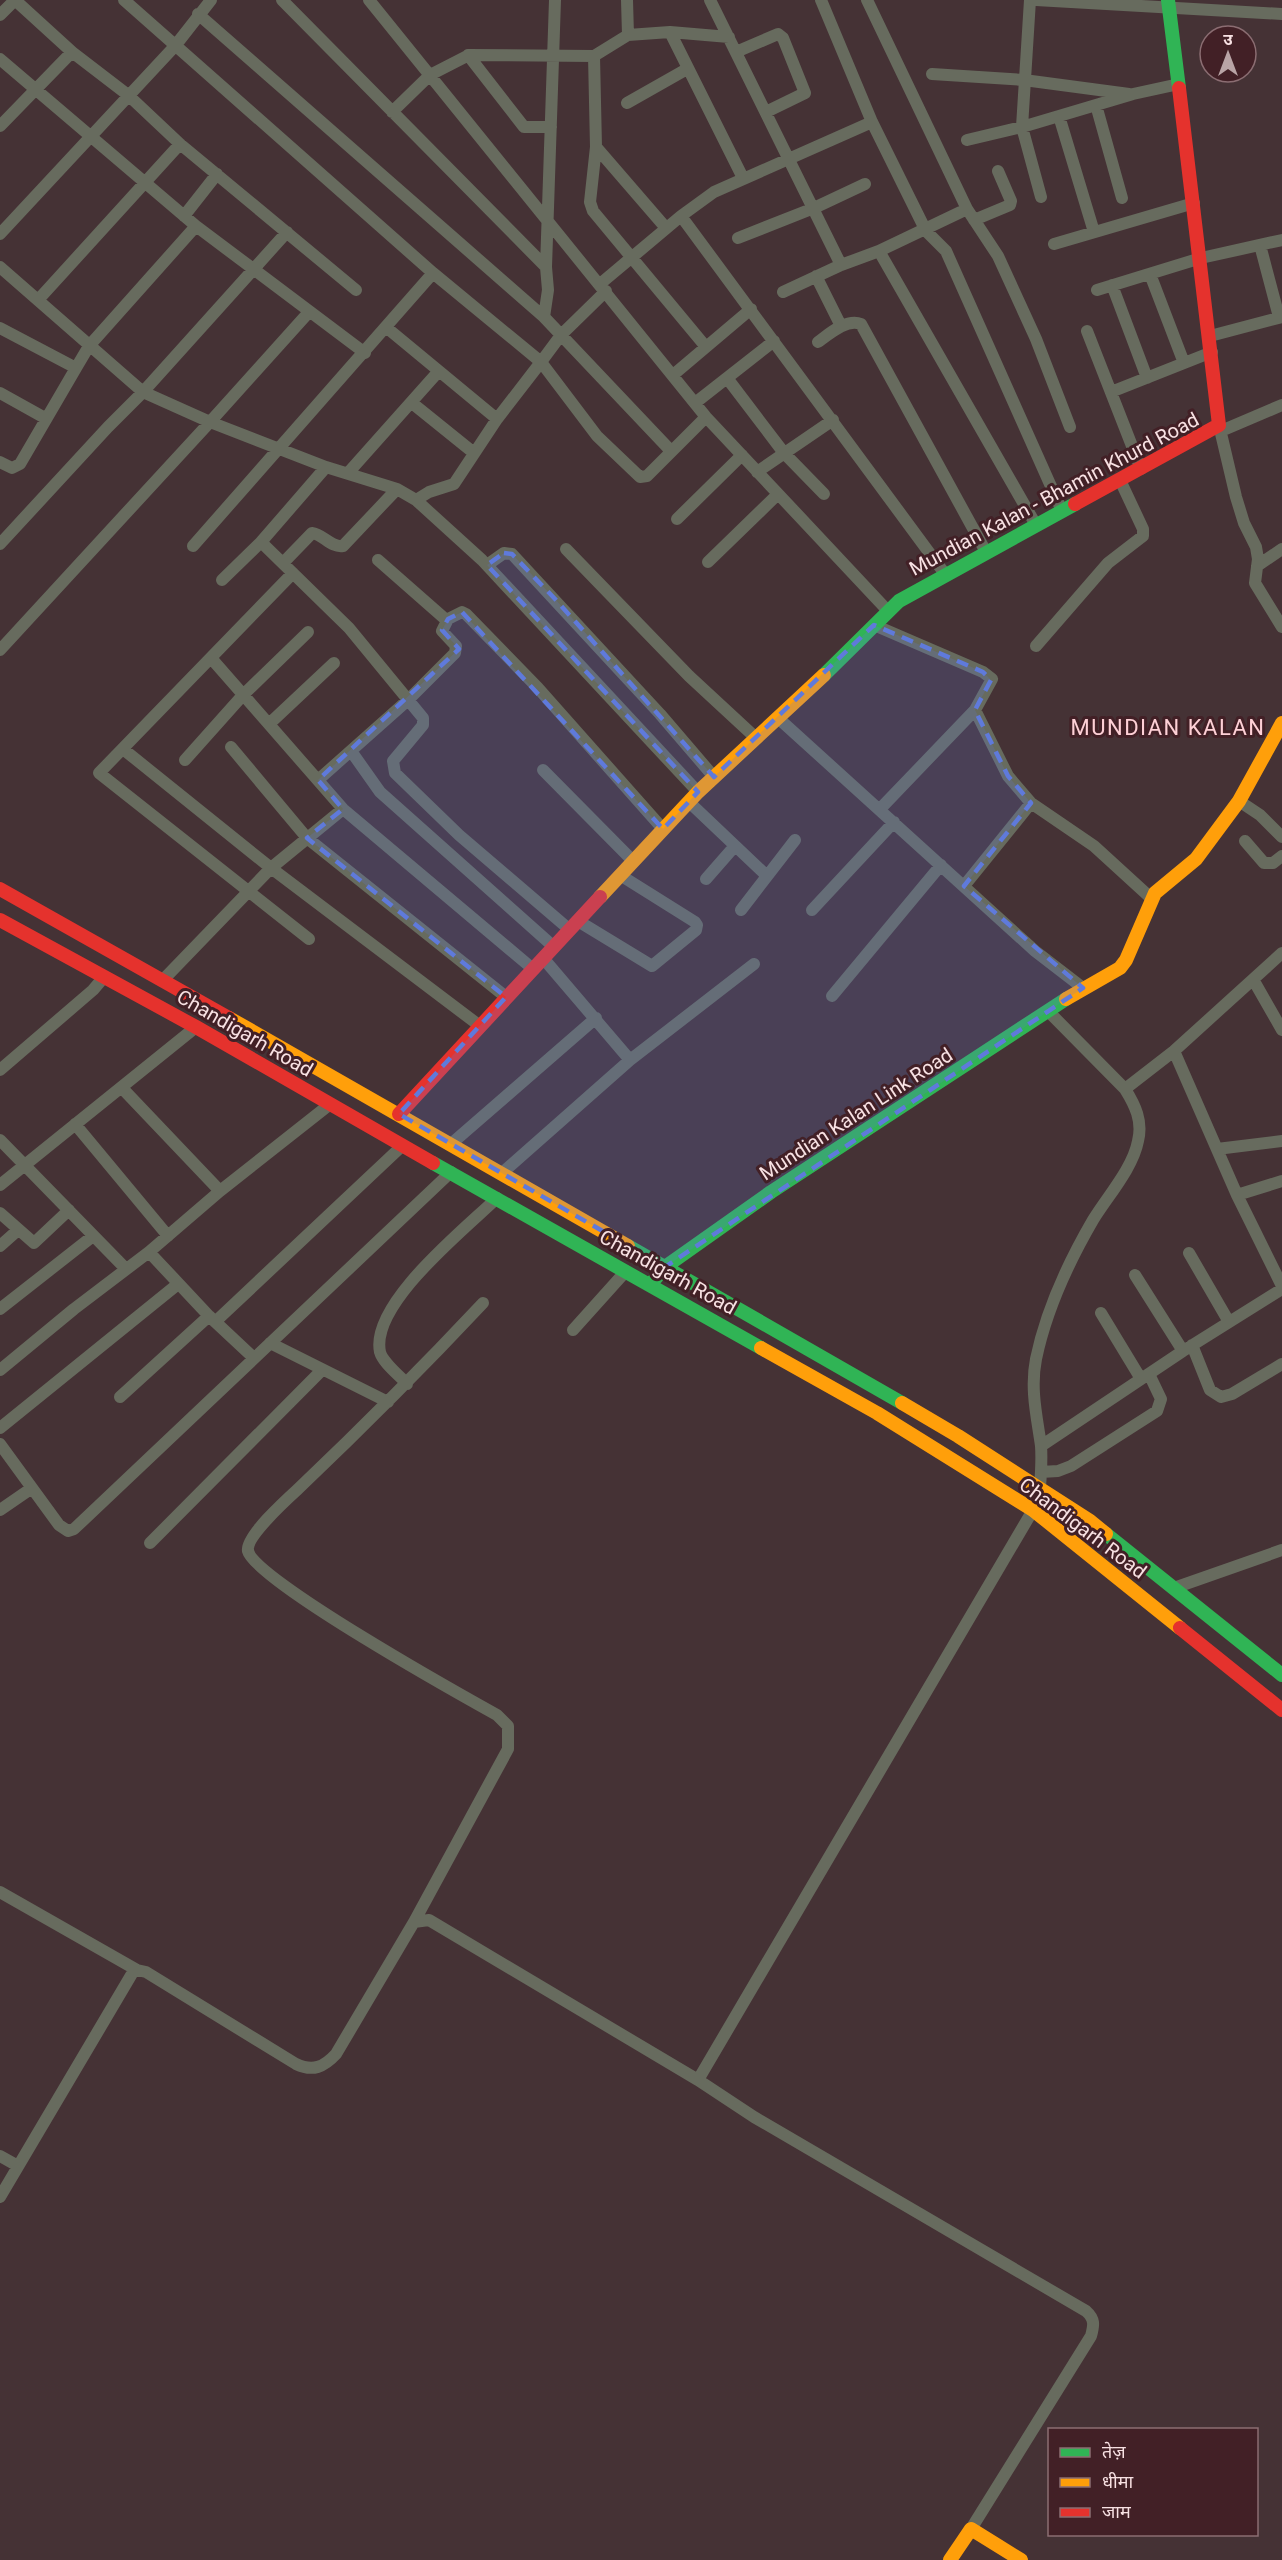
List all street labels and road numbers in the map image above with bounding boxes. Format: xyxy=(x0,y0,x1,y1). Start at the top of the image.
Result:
street label: Mundian Kalan - Bhamin Khurd Road xyxy=(905,407,1203,581)
street label: Chandigarh Road xyxy=(173,984,317,1082)
street label: Mundian Kalan Link Road xyxy=(755,1043,957,1185)
street label: Chandigarh Road xyxy=(595,1224,741,1320)
street label: Chandigarh Road xyxy=(1015,1472,1151,1584)

